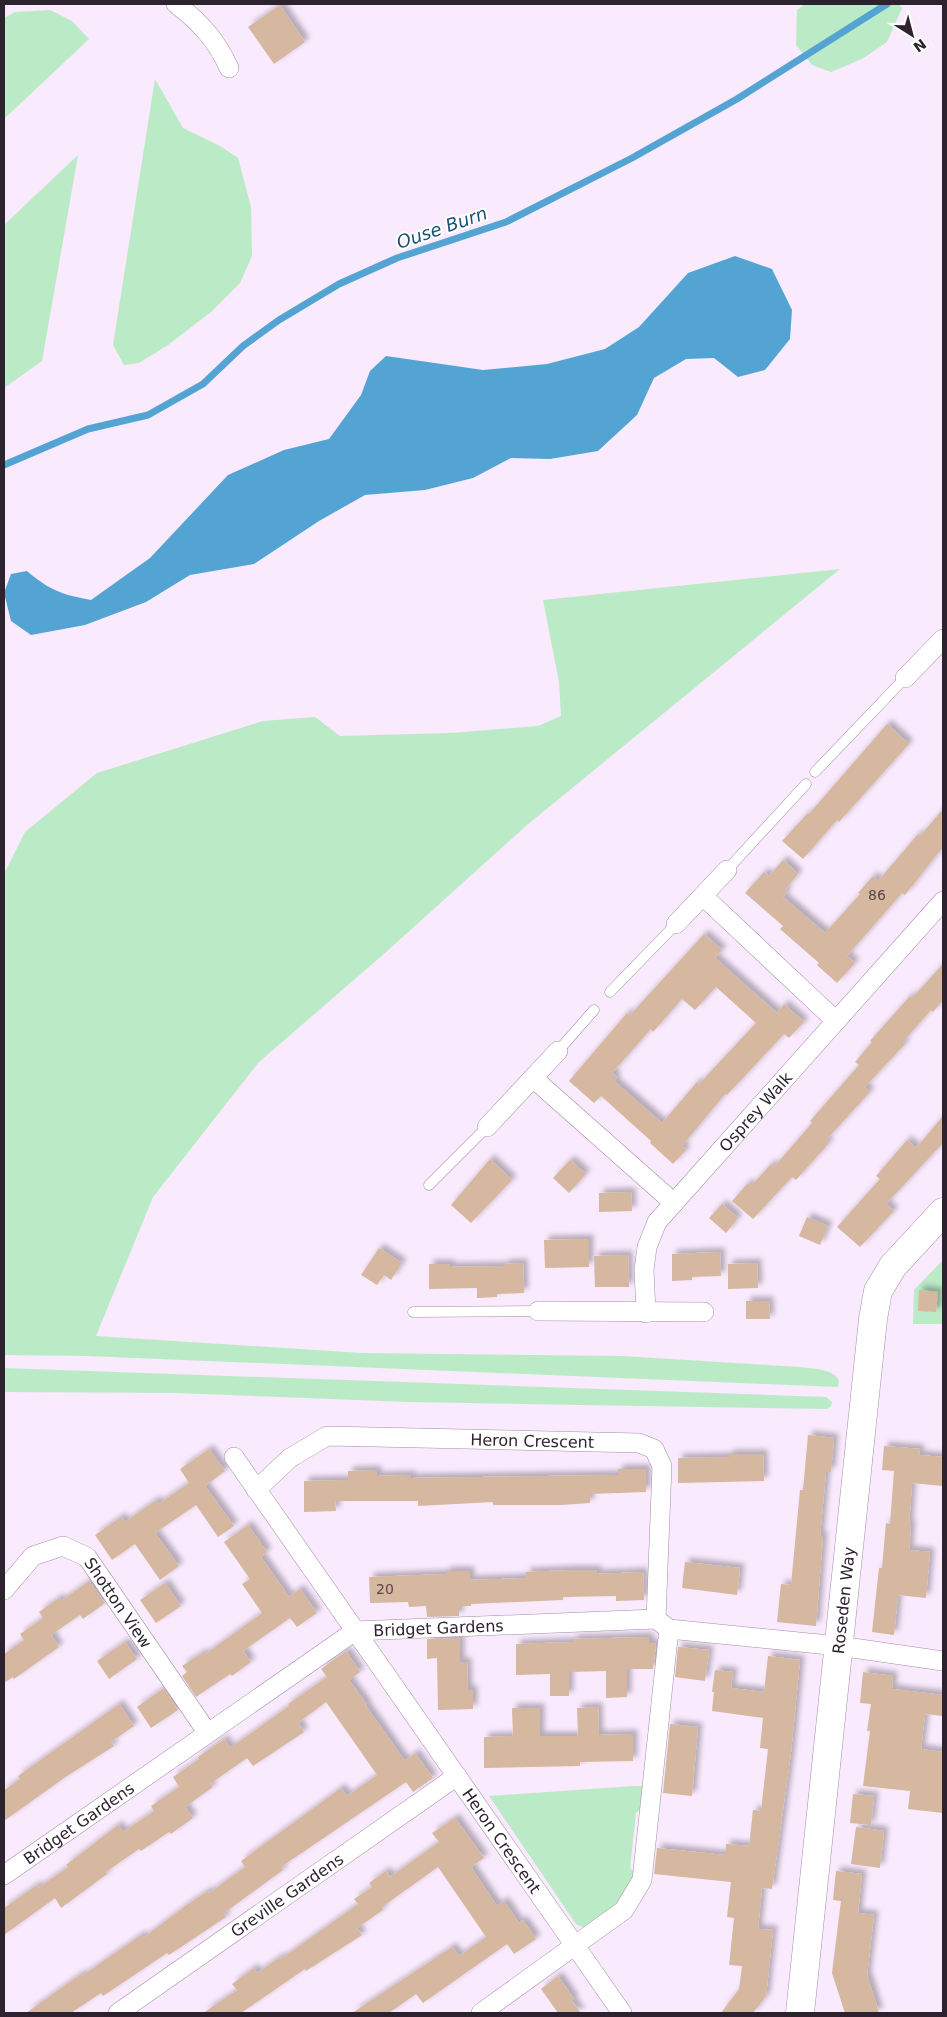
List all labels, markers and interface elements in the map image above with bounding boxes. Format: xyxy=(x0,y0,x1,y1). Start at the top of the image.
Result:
north arrow xyxy=(887,10,937,60)
text: N xyxy=(910,36,929,55)
water label: Ouse Burn xyxy=(394,202,490,253)
house number: 86 xyxy=(868,887,886,903)
street label: Osprey Walk xyxy=(715,1068,797,1156)
street label: Heron Crescent xyxy=(470,1430,594,1452)
street label: Roseden Way xyxy=(829,1546,859,1655)
street label: Shotton View xyxy=(80,1554,156,1652)
house number: 20 xyxy=(376,1581,394,1597)
street label: Bridget Gardens xyxy=(373,1616,504,1640)
street label: Bridget Gardens xyxy=(20,1778,138,1869)
street label: Heron Crescent xyxy=(458,1785,545,1897)
street label: Greville Gardens xyxy=(227,1849,347,1941)

